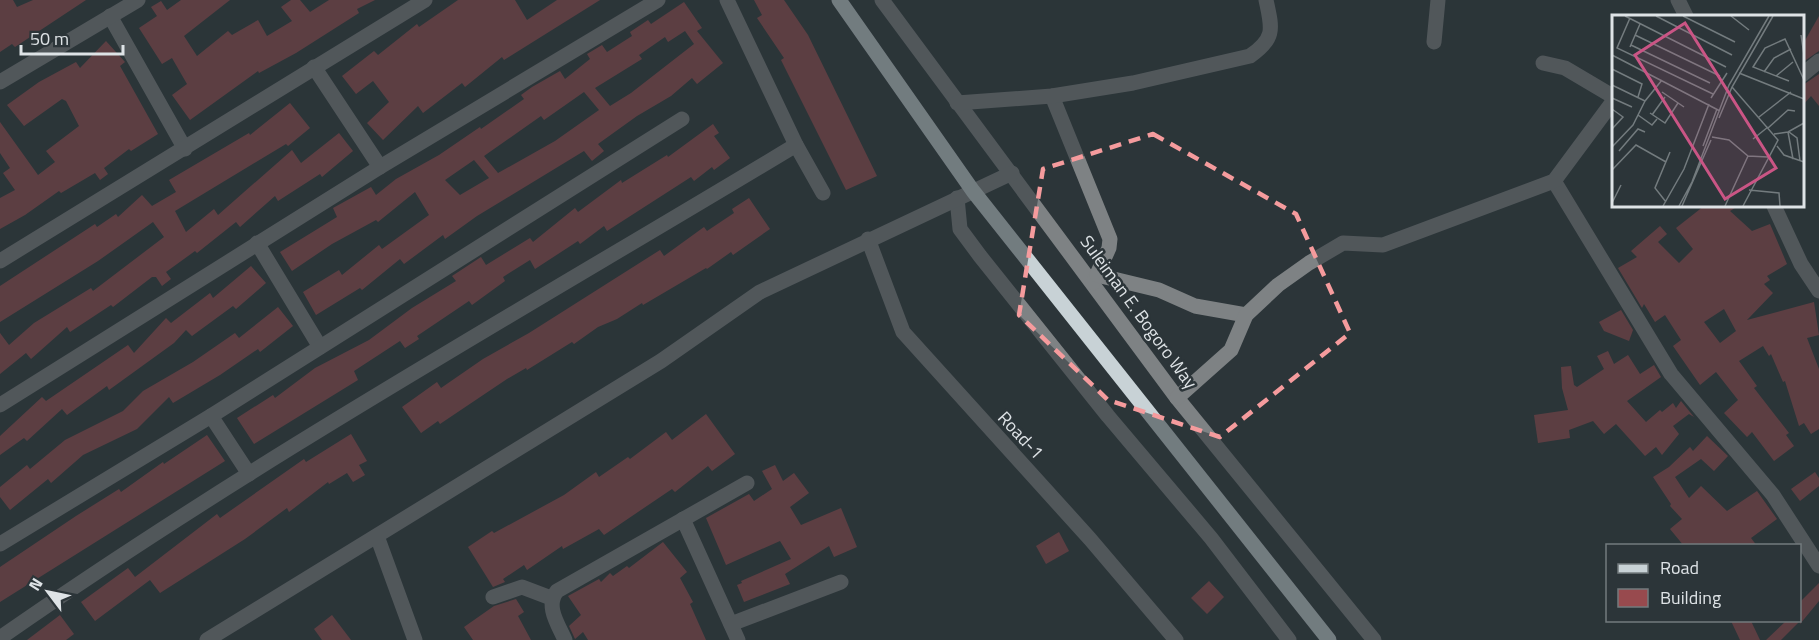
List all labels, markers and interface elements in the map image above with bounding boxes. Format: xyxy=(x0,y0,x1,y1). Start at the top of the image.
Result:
inset map xyxy=(1612,15,1804,207)
scale bar xyxy=(21,18,123,56)
text: 50 m xyxy=(30,25,69,52)
street label: Suleiman E. Bogoro Way xyxy=(1074,230,1204,395)
street label: Road-1 xyxy=(992,405,1050,465)
legend xyxy=(1606,544,1801,622)
text: Road xyxy=(1660,554,1699,581)
north arrow xyxy=(18,562,78,622)
text: N xyxy=(22,573,48,595)
text: Building xyxy=(1660,584,1721,611)

